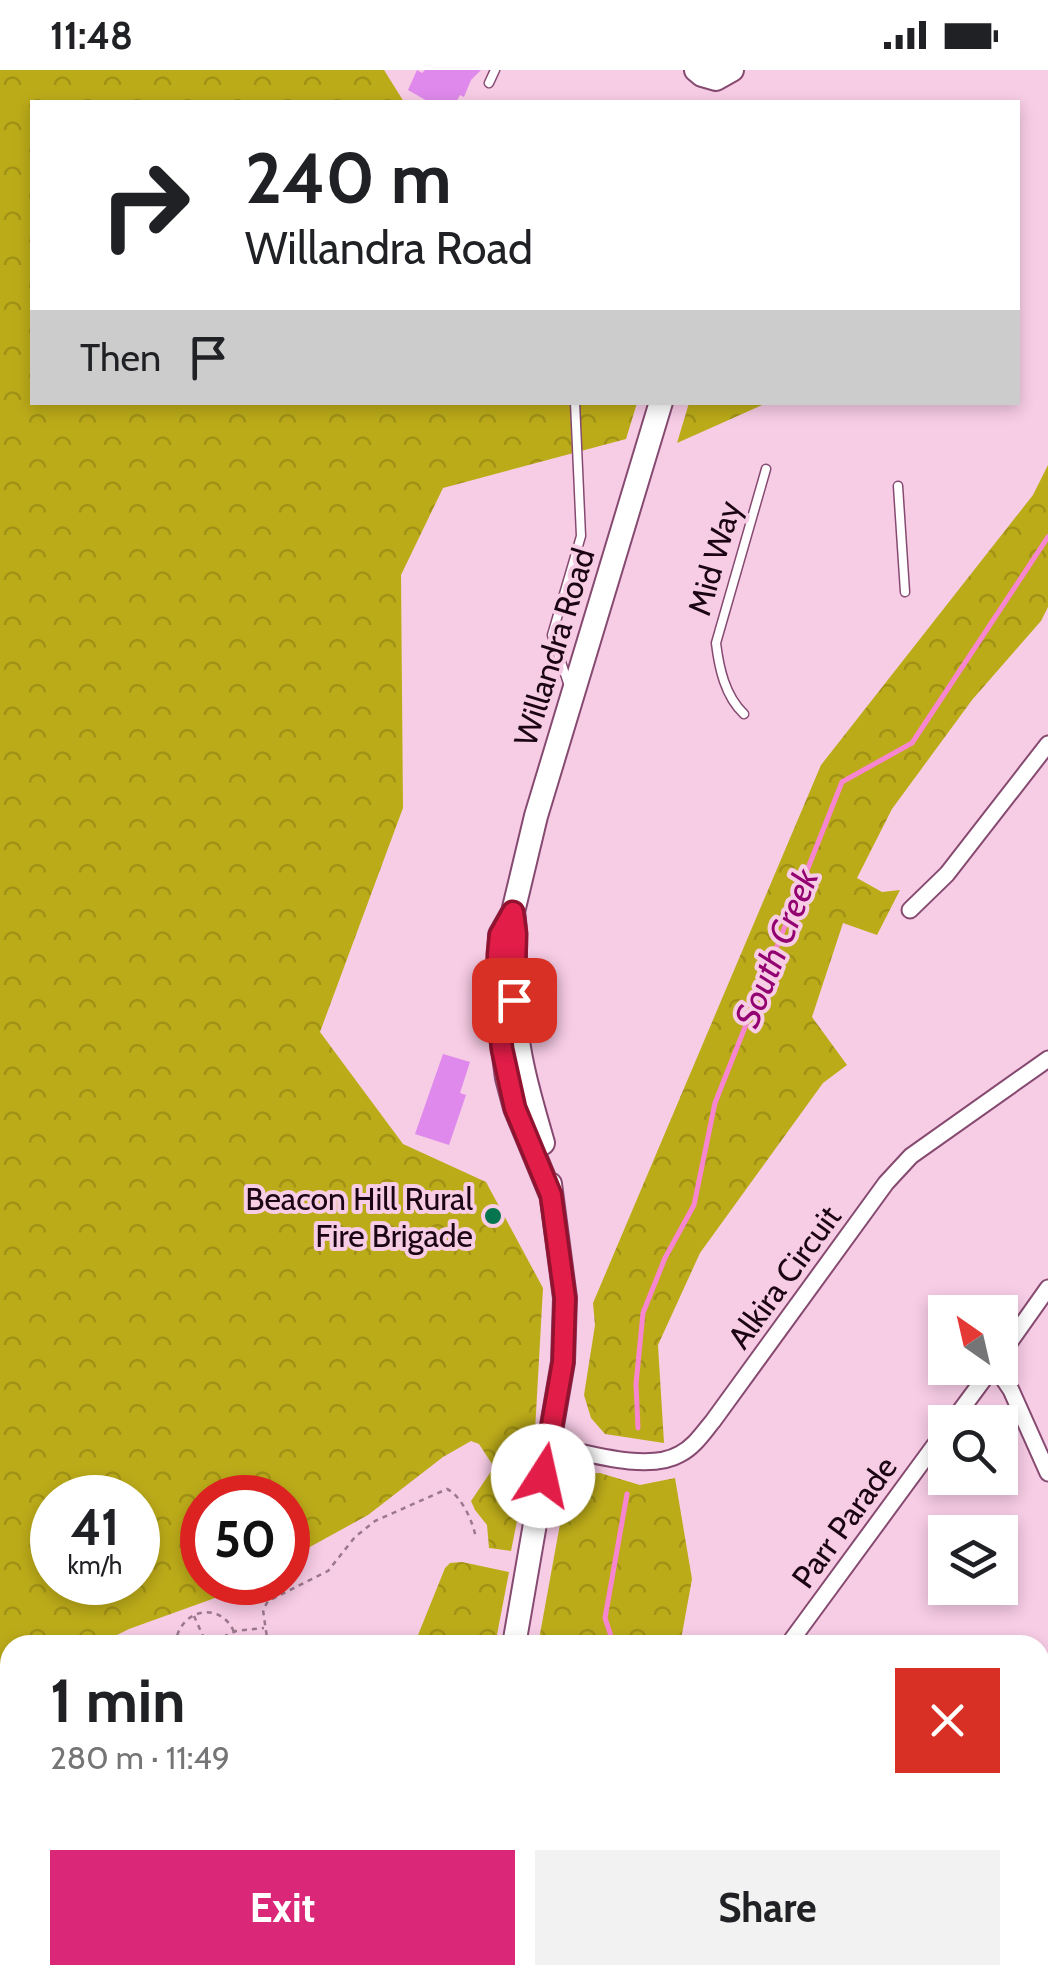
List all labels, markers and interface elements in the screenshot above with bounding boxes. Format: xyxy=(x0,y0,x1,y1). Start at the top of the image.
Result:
text: 11:48 xyxy=(50,12,133,59)
text: 240 m xyxy=(245,135,452,221)
icon: right xyxy=(80,140,210,270)
text: Willandra Road xyxy=(245,221,533,275)
icon: arrive xyxy=(181,330,236,385)
text: Then xyxy=(80,334,161,381)
street label: Mid Way xyxy=(679,496,749,620)
street label: Willandra Road xyxy=(505,543,603,751)
water label: South Creek xyxy=(725,862,828,1033)
pin xyxy=(472,958,557,1043)
icon: arrive xyxy=(487,973,542,1028)
place label: Beacon Hill Rural Fire Brigade xyxy=(245,1179,473,1255)
street label: Alkira Circuit xyxy=(719,1198,849,1356)
marker: Beacon Hill Rural Fire Brigade xyxy=(482,1205,504,1227)
north arrow xyxy=(928,1295,1018,1385)
map controls xyxy=(928,1295,1018,1605)
button: search xyxy=(928,1405,1018,1495)
position arrow xyxy=(491,1424,595,1528)
street label: Parr Parade xyxy=(783,1449,905,1595)
speed limit sign: 50 xyxy=(180,1475,310,1605)
text: 41 xyxy=(70,1497,120,1558)
button: layers xyxy=(928,1515,1018,1605)
text: km/h xyxy=(68,1550,122,1580)
text: 1 min xyxy=(50,1664,185,1737)
button: close xyxy=(895,1668,1000,1773)
text: 280 m · 11:49 xyxy=(50,1738,230,1777)
button: Exit xyxy=(50,1850,515,1965)
button: Share xyxy=(535,1850,1000,1965)

